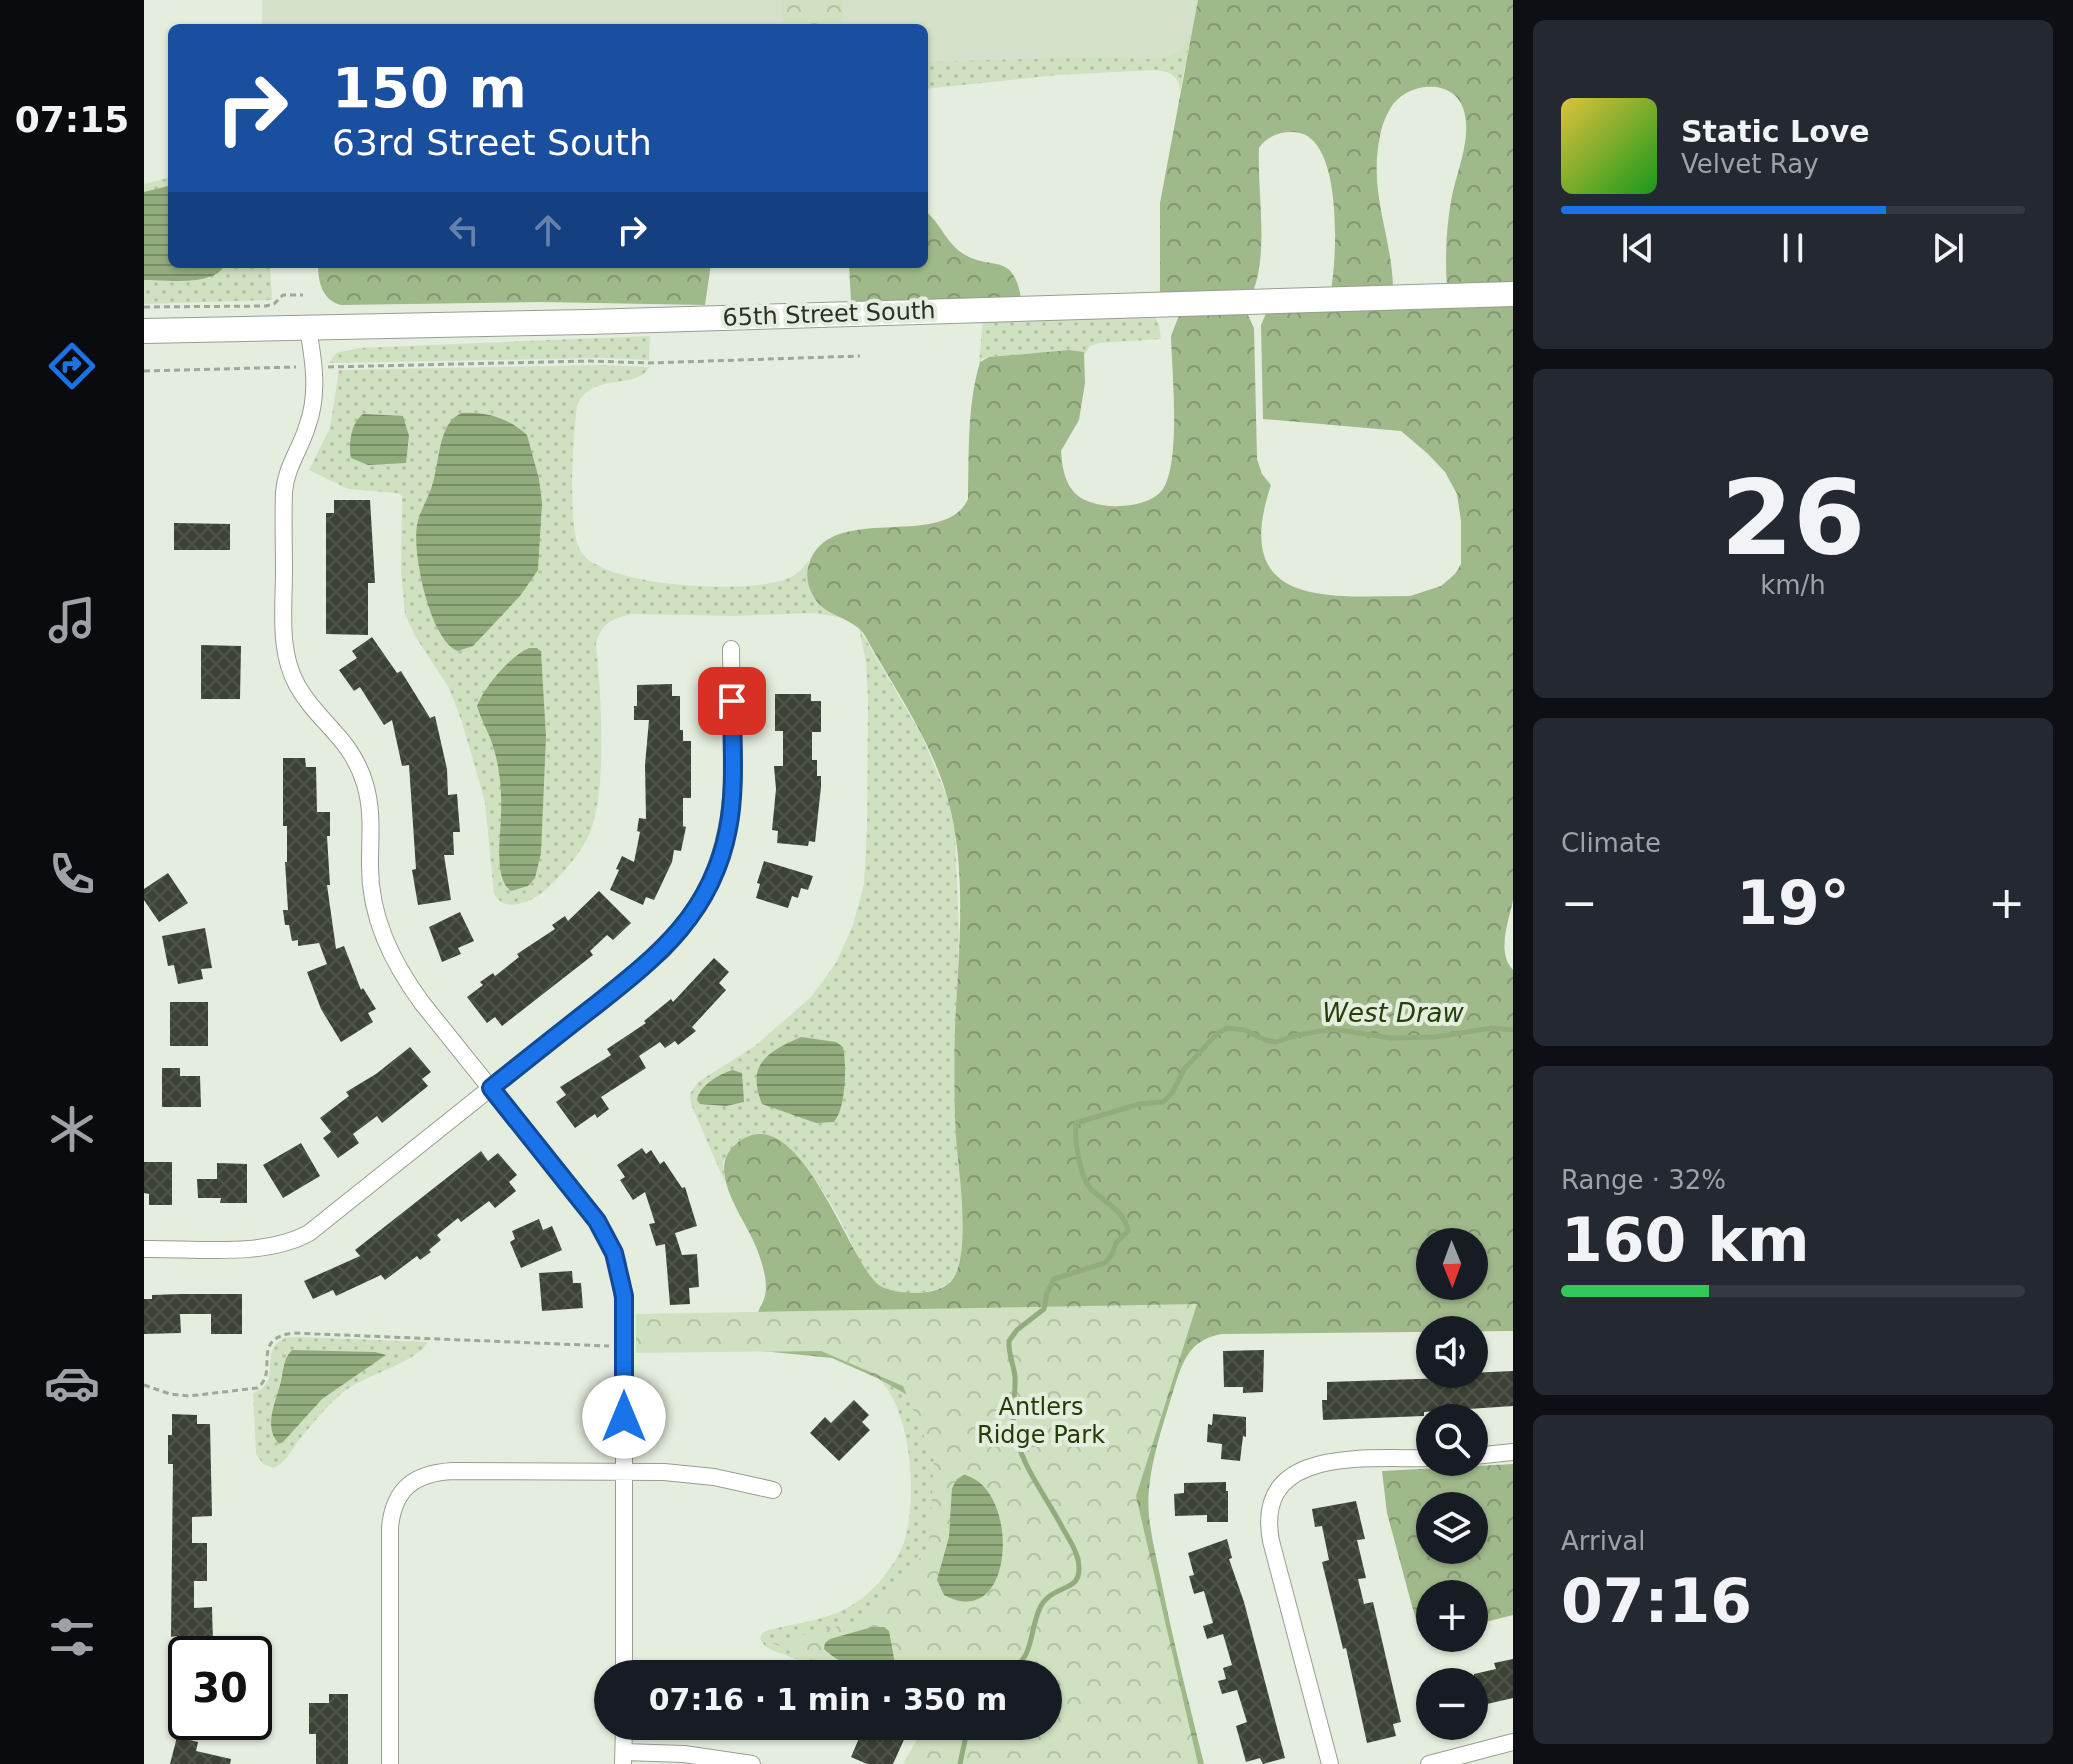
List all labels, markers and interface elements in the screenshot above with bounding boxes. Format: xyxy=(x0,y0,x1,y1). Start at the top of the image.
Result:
text: 150 m xyxy=(332,55,527,120)
icon: right xyxy=(200,56,304,160)
text: 07:15 xyxy=(15,99,129,140)
text: Static Love xyxy=(1681,114,1870,149)
text: 63rd Street South xyxy=(332,122,652,163)
text: Velvet Ray xyxy=(1681,149,1819,179)
icon: left xyxy=(442,208,486,252)
icon: ahead xyxy=(526,208,570,252)
icon: right xyxy=(610,208,654,252)
icon: previous xyxy=(1616,226,1660,270)
icon: pause xyxy=(1771,226,1815,270)
icon: next xyxy=(1926,226,1970,270)
street label: 65th Street South xyxy=(722,296,936,332)
icon: directions xyxy=(44,338,100,394)
text: 26 xyxy=(1721,457,1865,579)
text: km/h xyxy=(1760,570,1826,600)
icon: music xyxy=(44,592,100,648)
pin xyxy=(698,667,766,735)
icon: arrive xyxy=(710,679,754,723)
text: Climate xyxy=(1561,828,1661,858)
icon: phone xyxy=(44,846,100,902)
text: 19° xyxy=(1736,868,1850,938)
text: − xyxy=(1561,877,1598,928)
text: + xyxy=(1988,877,2025,928)
water label: West Draw xyxy=(1322,998,1465,1028)
icon: climate xyxy=(44,1101,100,1157)
text: Range · 32% xyxy=(1561,1165,1726,1195)
text: 160 km xyxy=(1561,1205,1810,1275)
north arrow xyxy=(1416,1228,1488,1300)
map controls xyxy=(1416,1228,1488,1740)
button: sound xyxy=(1416,1316,1488,1388)
icon: car xyxy=(44,1355,100,1411)
position arrow xyxy=(582,1375,666,1459)
park label: Antlers Ridge Park xyxy=(977,1393,1105,1449)
button: search xyxy=(1416,1404,1488,1476)
button: layers xyxy=(1416,1492,1488,1564)
text: Arrival xyxy=(1561,1526,1645,1556)
text: 07:16 xyxy=(1561,1566,1752,1636)
button: + xyxy=(1416,1580,1488,1652)
icon: filters xyxy=(44,1609,100,1665)
speed limit sign: 30 xyxy=(168,1636,272,1740)
button: − xyxy=(1416,1668,1488,1740)
text: 07:16 · 1 min · 350 m xyxy=(649,1682,1007,1717)

